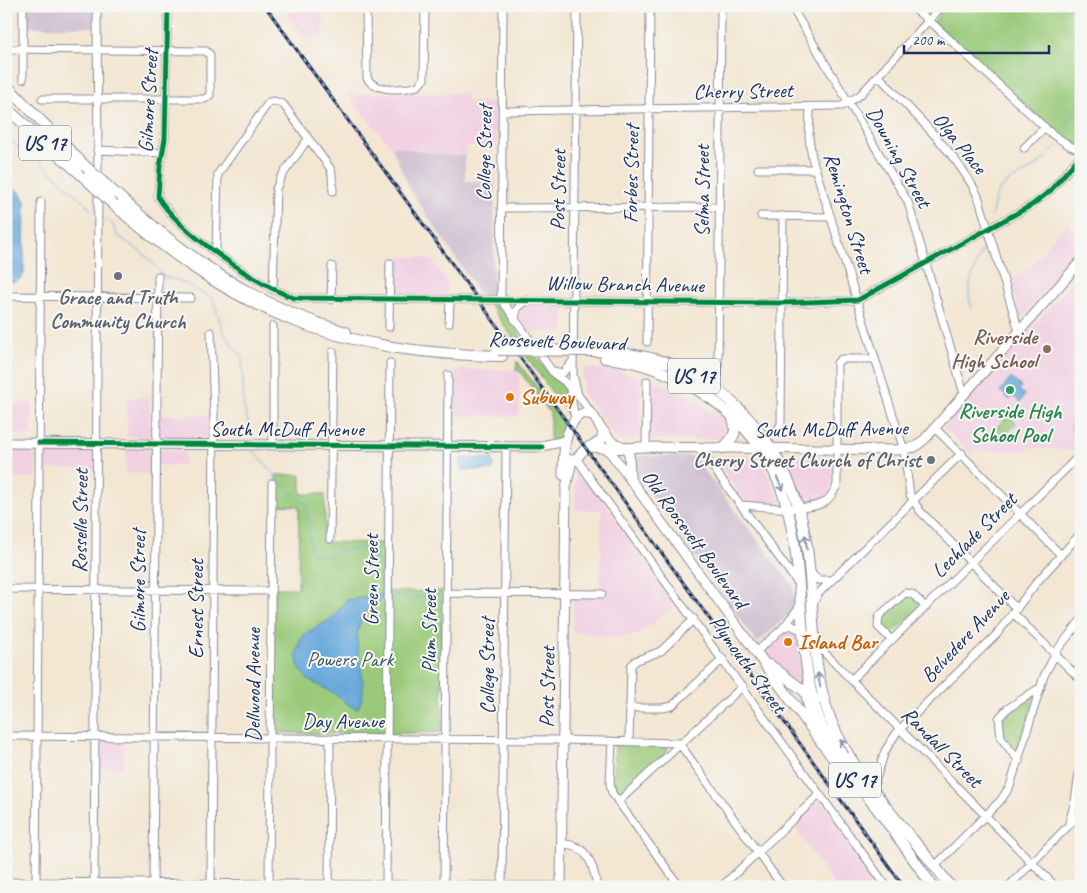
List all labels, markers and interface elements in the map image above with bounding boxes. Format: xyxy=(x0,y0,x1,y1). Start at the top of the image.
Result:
scale bar xyxy=(904,22,1050,54)
text: 200 m xyxy=(912,31,946,50)
street label: Gilmore Street xyxy=(132,46,164,153)
street label: Cherry Street xyxy=(693,77,795,105)
street label: College Street xyxy=(470,102,498,201)
street label: Downing Street xyxy=(861,102,938,214)
street label: Olga Place xyxy=(927,107,994,180)
street label: Forbes Street xyxy=(617,122,645,223)
road number: US 17 xyxy=(19,126,71,160)
street label: Selma Street xyxy=(689,143,715,237)
street label: Post Street xyxy=(544,147,572,231)
street label: Remington Street xyxy=(818,150,880,278)
marker: Grace and Truth Community Church xyxy=(112,270,124,282)
street label: Willow Branch Avenue xyxy=(546,270,705,298)
place label: Grace and Truth Community Church xyxy=(50,284,187,335)
place label: Riverside High School xyxy=(951,324,1041,374)
street label: Roosevelt Boulevard xyxy=(488,326,630,357)
marker: Riverside High School xyxy=(1041,343,1053,355)
road number: US 17 xyxy=(668,358,720,394)
place label: Subway xyxy=(520,384,576,410)
marker: Riverside High School Pool xyxy=(1004,384,1016,396)
marker: Subway xyxy=(504,391,516,403)
place label: Riverside High School Pool xyxy=(959,398,1063,448)
street label: South McDuff Avenue xyxy=(754,415,910,443)
street label: South McDuff Avenue xyxy=(210,416,366,442)
place label: Cherry Street Church of Christ xyxy=(693,447,923,473)
marker: Cherry Street Church of Christ xyxy=(925,454,937,466)
street label: Old Roosevelt Boulevard xyxy=(636,465,756,616)
street label: Rosselle Street xyxy=(66,467,94,573)
one-way arrow xyxy=(776,476,785,491)
street label: Lechlade Street xyxy=(926,485,1024,583)
street label: Gilmore Street xyxy=(125,526,151,633)
street label: Green Street xyxy=(358,532,384,626)
one-way arrow xyxy=(801,534,811,550)
street label: Ernest Street xyxy=(183,557,209,659)
street label: Belvedere Avenue xyxy=(915,582,1016,688)
street label: Plum Street xyxy=(416,587,442,673)
street label: Plymouth Street xyxy=(704,610,793,720)
street label: College Street xyxy=(474,615,500,714)
street label: Dellwood Avenue xyxy=(240,627,266,742)
place label: Island Bar xyxy=(798,629,880,655)
marker: Island Bar xyxy=(782,636,794,648)
street label: Post Street xyxy=(533,644,561,728)
park label: Powers Park xyxy=(307,646,395,672)
one-way arrow xyxy=(814,673,824,689)
street label: Randall Street xyxy=(896,701,989,794)
street label: Day Avenue xyxy=(302,708,386,734)
one-way arrow xyxy=(838,739,848,753)
road number: US 17 xyxy=(829,762,881,798)

